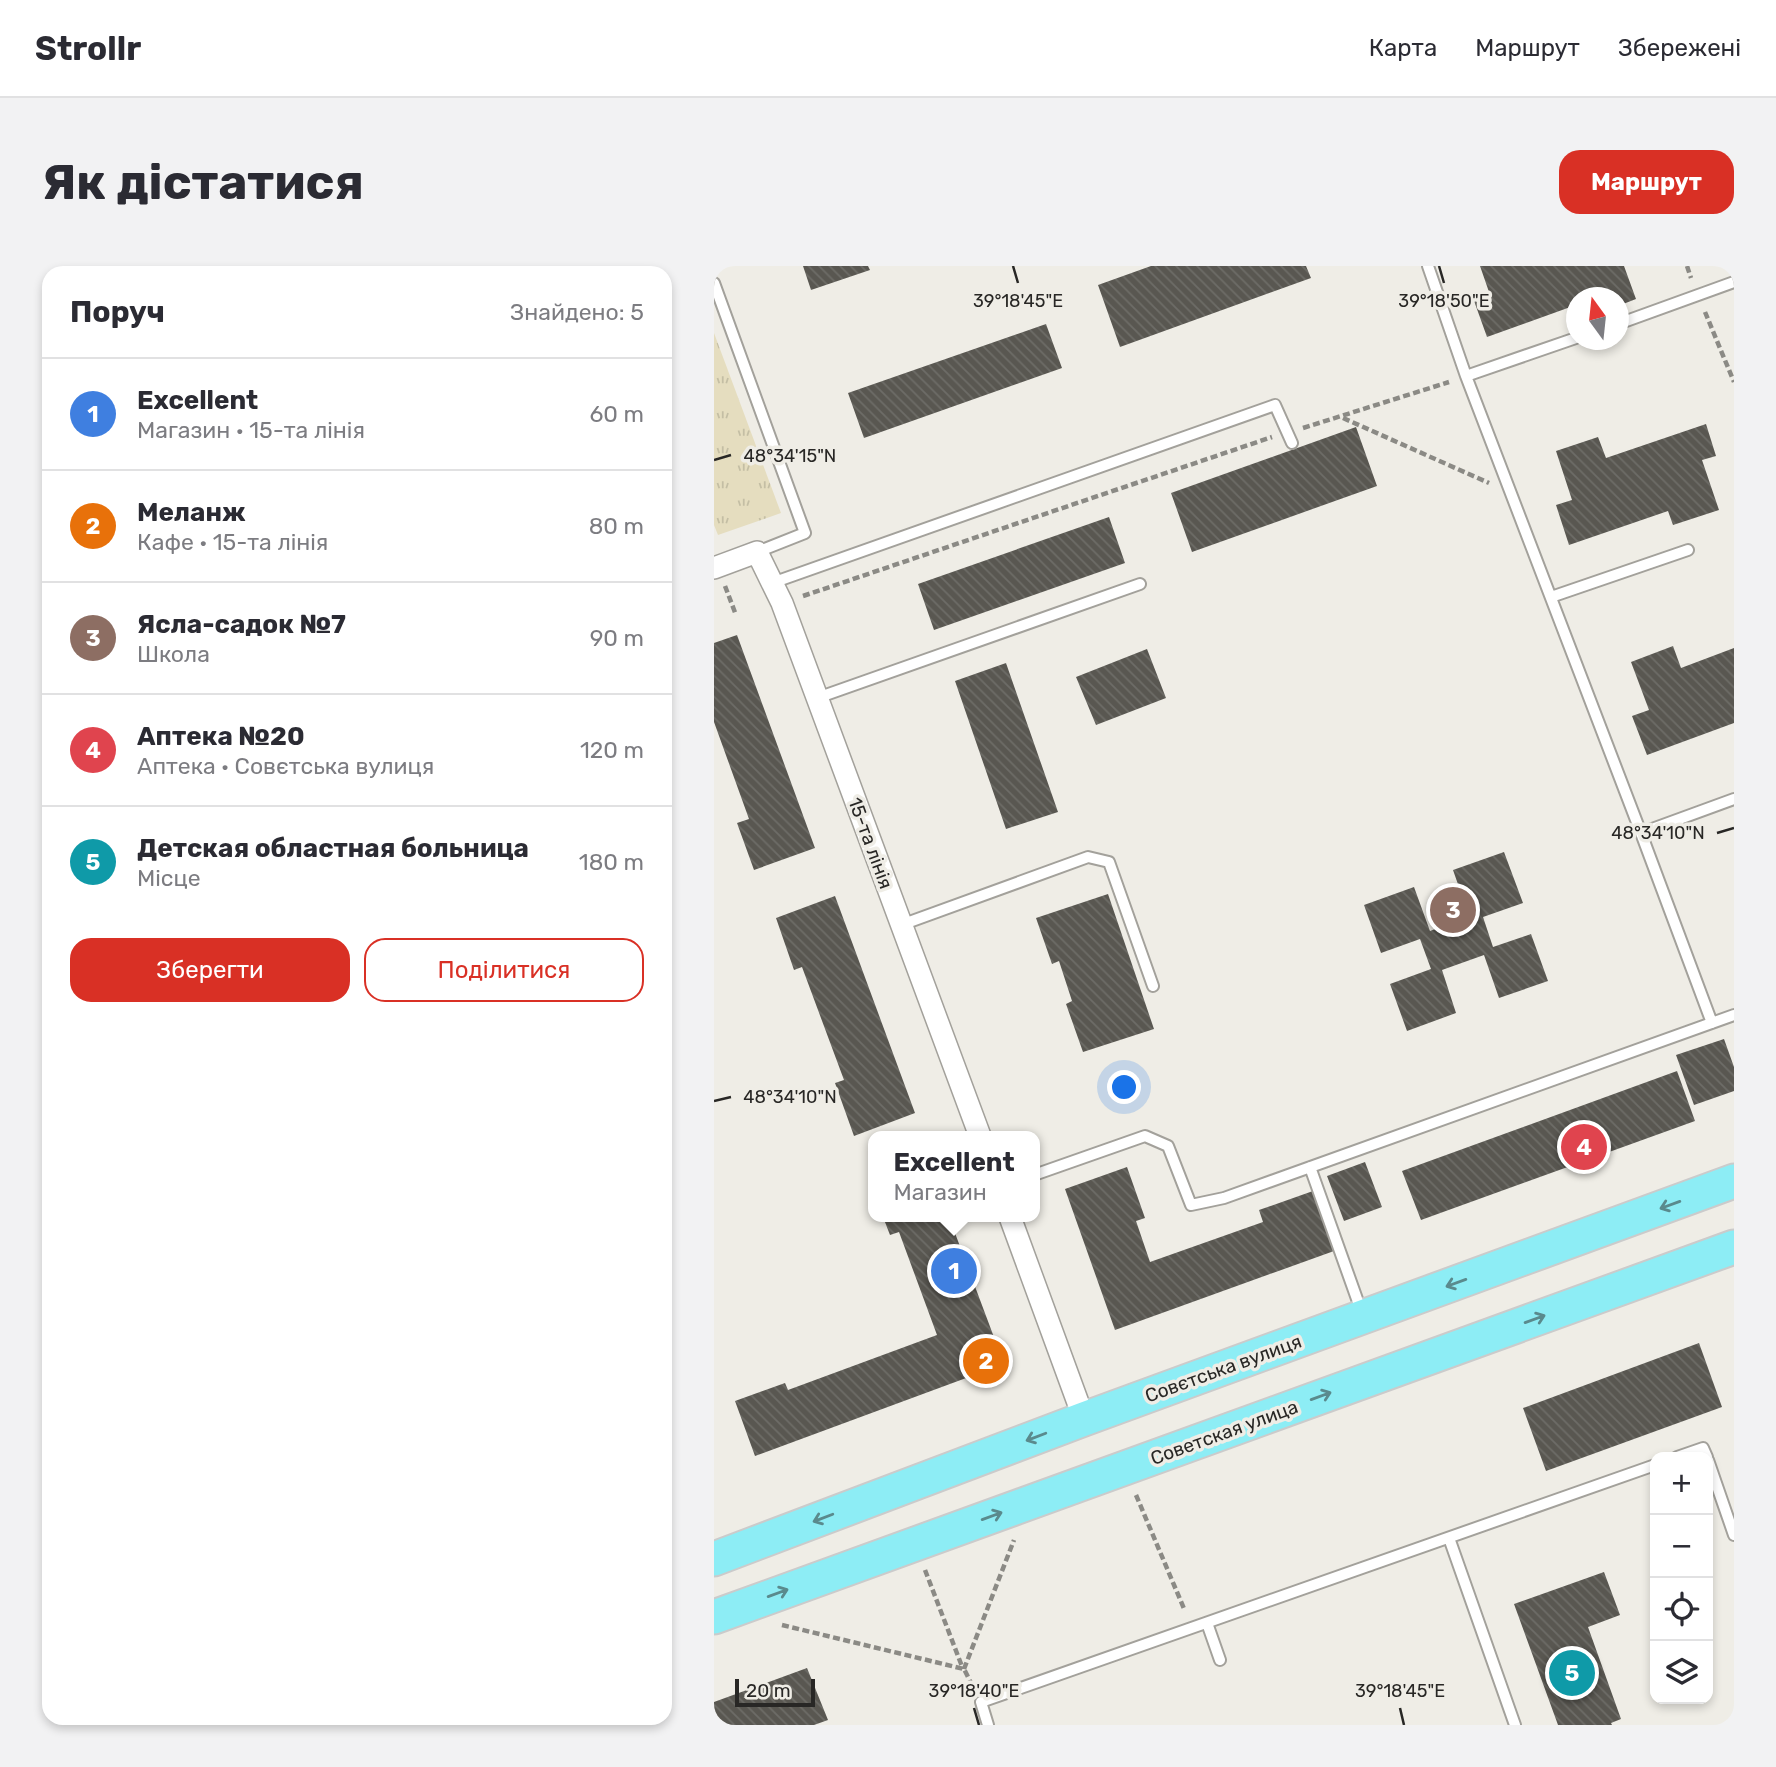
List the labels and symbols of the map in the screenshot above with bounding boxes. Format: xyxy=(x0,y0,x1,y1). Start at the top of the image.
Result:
north arrow xyxy=(1566,287,1629,350)
text: 39°18'45"E xyxy=(973,290,1063,312)
text: 39°18'50"E xyxy=(1398,290,1490,312)
text: 48°34'15"N xyxy=(744,445,836,467)
street label: 15-та лінія xyxy=(843,794,898,892)
text: 48°34'10"N xyxy=(1611,822,1705,844)
pin: 3 xyxy=(1430,884,1476,936)
your location xyxy=(1107,1070,1141,1104)
text: 48°34'10"N xyxy=(743,1086,837,1108)
pin: 4 xyxy=(1561,1121,1607,1173)
one-way arrow xyxy=(1659,1200,1681,1212)
pin: 1 xyxy=(931,1245,977,1297)
one-way arrow xyxy=(1446,1278,1468,1290)
one-way arrow xyxy=(1523,1312,1545,1324)
street label: Совєтська вулиця xyxy=(1142,1329,1305,1407)
pin: 2 xyxy=(963,1335,1009,1387)
one-way arrow xyxy=(1310,1389,1332,1402)
street label: Советская улица xyxy=(1147,1395,1301,1470)
one-way arrow xyxy=(1025,1432,1047,1445)
one-way arrow xyxy=(981,1509,1003,1521)
one-way arrow xyxy=(812,1512,834,1525)
one-way arrow xyxy=(767,1586,789,1599)
pin: 5 xyxy=(1549,1647,1595,1699)
scale bar xyxy=(735,1676,816,1708)
text: 39°18'40"E xyxy=(929,1680,1019,1702)
text: 39°18'45"E xyxy=(1355,1680,1445,1702)

